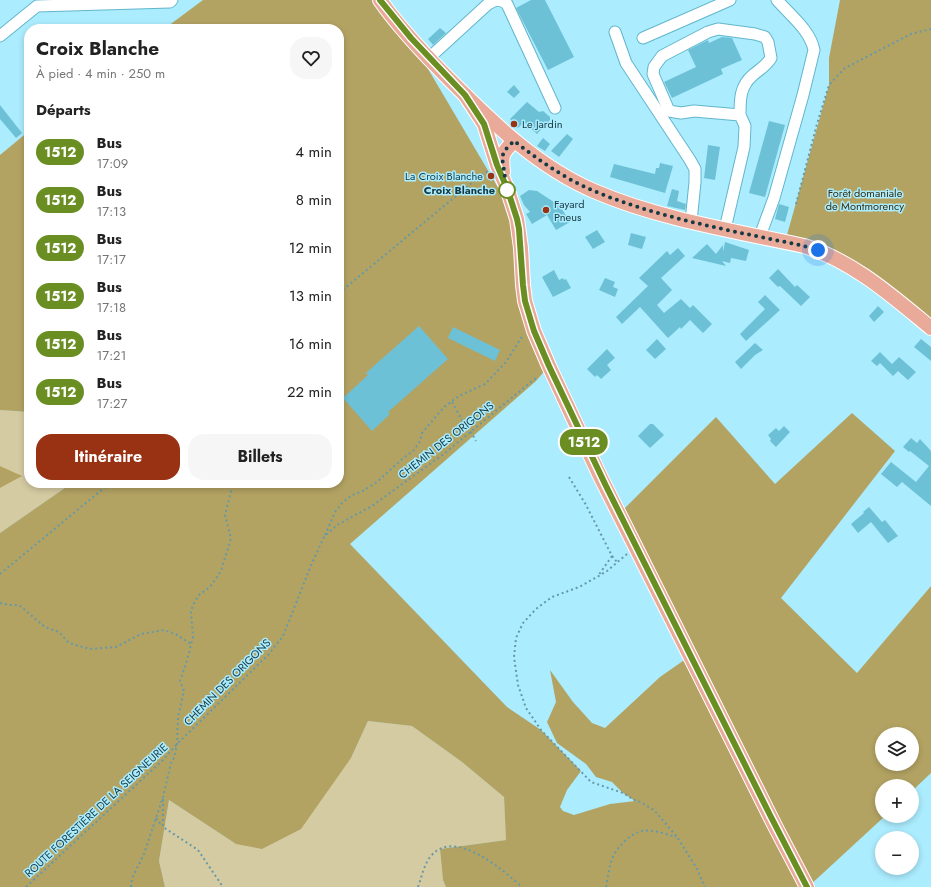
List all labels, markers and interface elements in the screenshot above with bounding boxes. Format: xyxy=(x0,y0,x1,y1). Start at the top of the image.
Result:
text: Croix Blanche xyxy=(36,35,159,62)
button: heart xyxy=(290,37,332,79)
text: À pied · 4 min · 250 m xyxy=(36,64,165,83)
text: Départs xyxy=(36,99,91,121)
place label: Le Jardin xyxy=(522,116,563,132)
marker: Le Jardin xyxy=(509,119,519,129)
text: Bus xyxy=(96,132,122,154)
text: 4 min xyxy=(295,141,332,163)
text: 1512 xyxy=(44,142,76,162)
text: 17:09 xyxy=(96,154,128,173)
place label: La Croix Blanche xyxy=(405,168,483,184)
marker: La Croix Blanche xyxy=(486,171,496,181)
text: Bus xyxy=(96,180,122,202)
marker: Croix Blanche xyxy=(498,181,516,199)
place label: Croix Blanche xyxy=(424,182,495,198)
park label: Forêt domaniale de Montmorency xyxy=(826,185,904,214)
text: 8 min xyxy=(296,189,332,211)
text: 1512 xyxy=(44,190,76,210)
place label: Fayard Pneus xyxy=(554,196,585,225)
text: 17:13 xyxy=(96,202,126,221)
marker: Fayard Pneus xyxy=(541,205,551,215)
text: Bus xyxy=(96,228,122,250)
text: 12 min xyxy=(289,237,332,259)
text: 1512 xyxy=(44,238,76,258)
your location xyxy=(808,240,828,260)
text: 17:17 xyxy=(96,250,126,269)
text: Bus xyxy=(96,276,122,298)
text: 13 min xyxy=(289,285,332,307)
text: 1512 xyxy=(44,286,76,306)
text: 17:18 xyxy=(96,298,126,317)
text: Bus xyxy=(96,324,122,346)
text: 16 min xyxy=(289,333,332,355)
text: 1512 xyxy=(44,334,76,354)
text: 17:21 xyxy=(96,346,126,365)
text: Bus xyxy=(96,372,122,394)
text: 22 min xyxy=(287,381,332,403)
text: 1512 xyxy=(44,382,76,402)
text: 17:27 xyxy=(96,394,127,413)
street label: CHEMIN DES ORIGONS xyxy=(395,398,497,482)
line badge: 1512 xyxy=(556,429,612,455)
text: 1512 xyxy=(568,432,600,452)
button: Itinéraire xyxy=(36,434,180,480)
button: Billets xyxy=(188,434,332,480)
street label: CHEMIN DES ORIGONS xyxy=(180,635,274,729)
map controls xyxy=(875,727,919,875)
button: layers xyxy=(875,727,919,771)
street label: ROUTE FORESTIÈRE DE LA SEIGNEURIE xyxy=(21,739,171,881)
button: + xyxy=(875,779,919,823)
button: − xyxy=(875,831,919,875)

